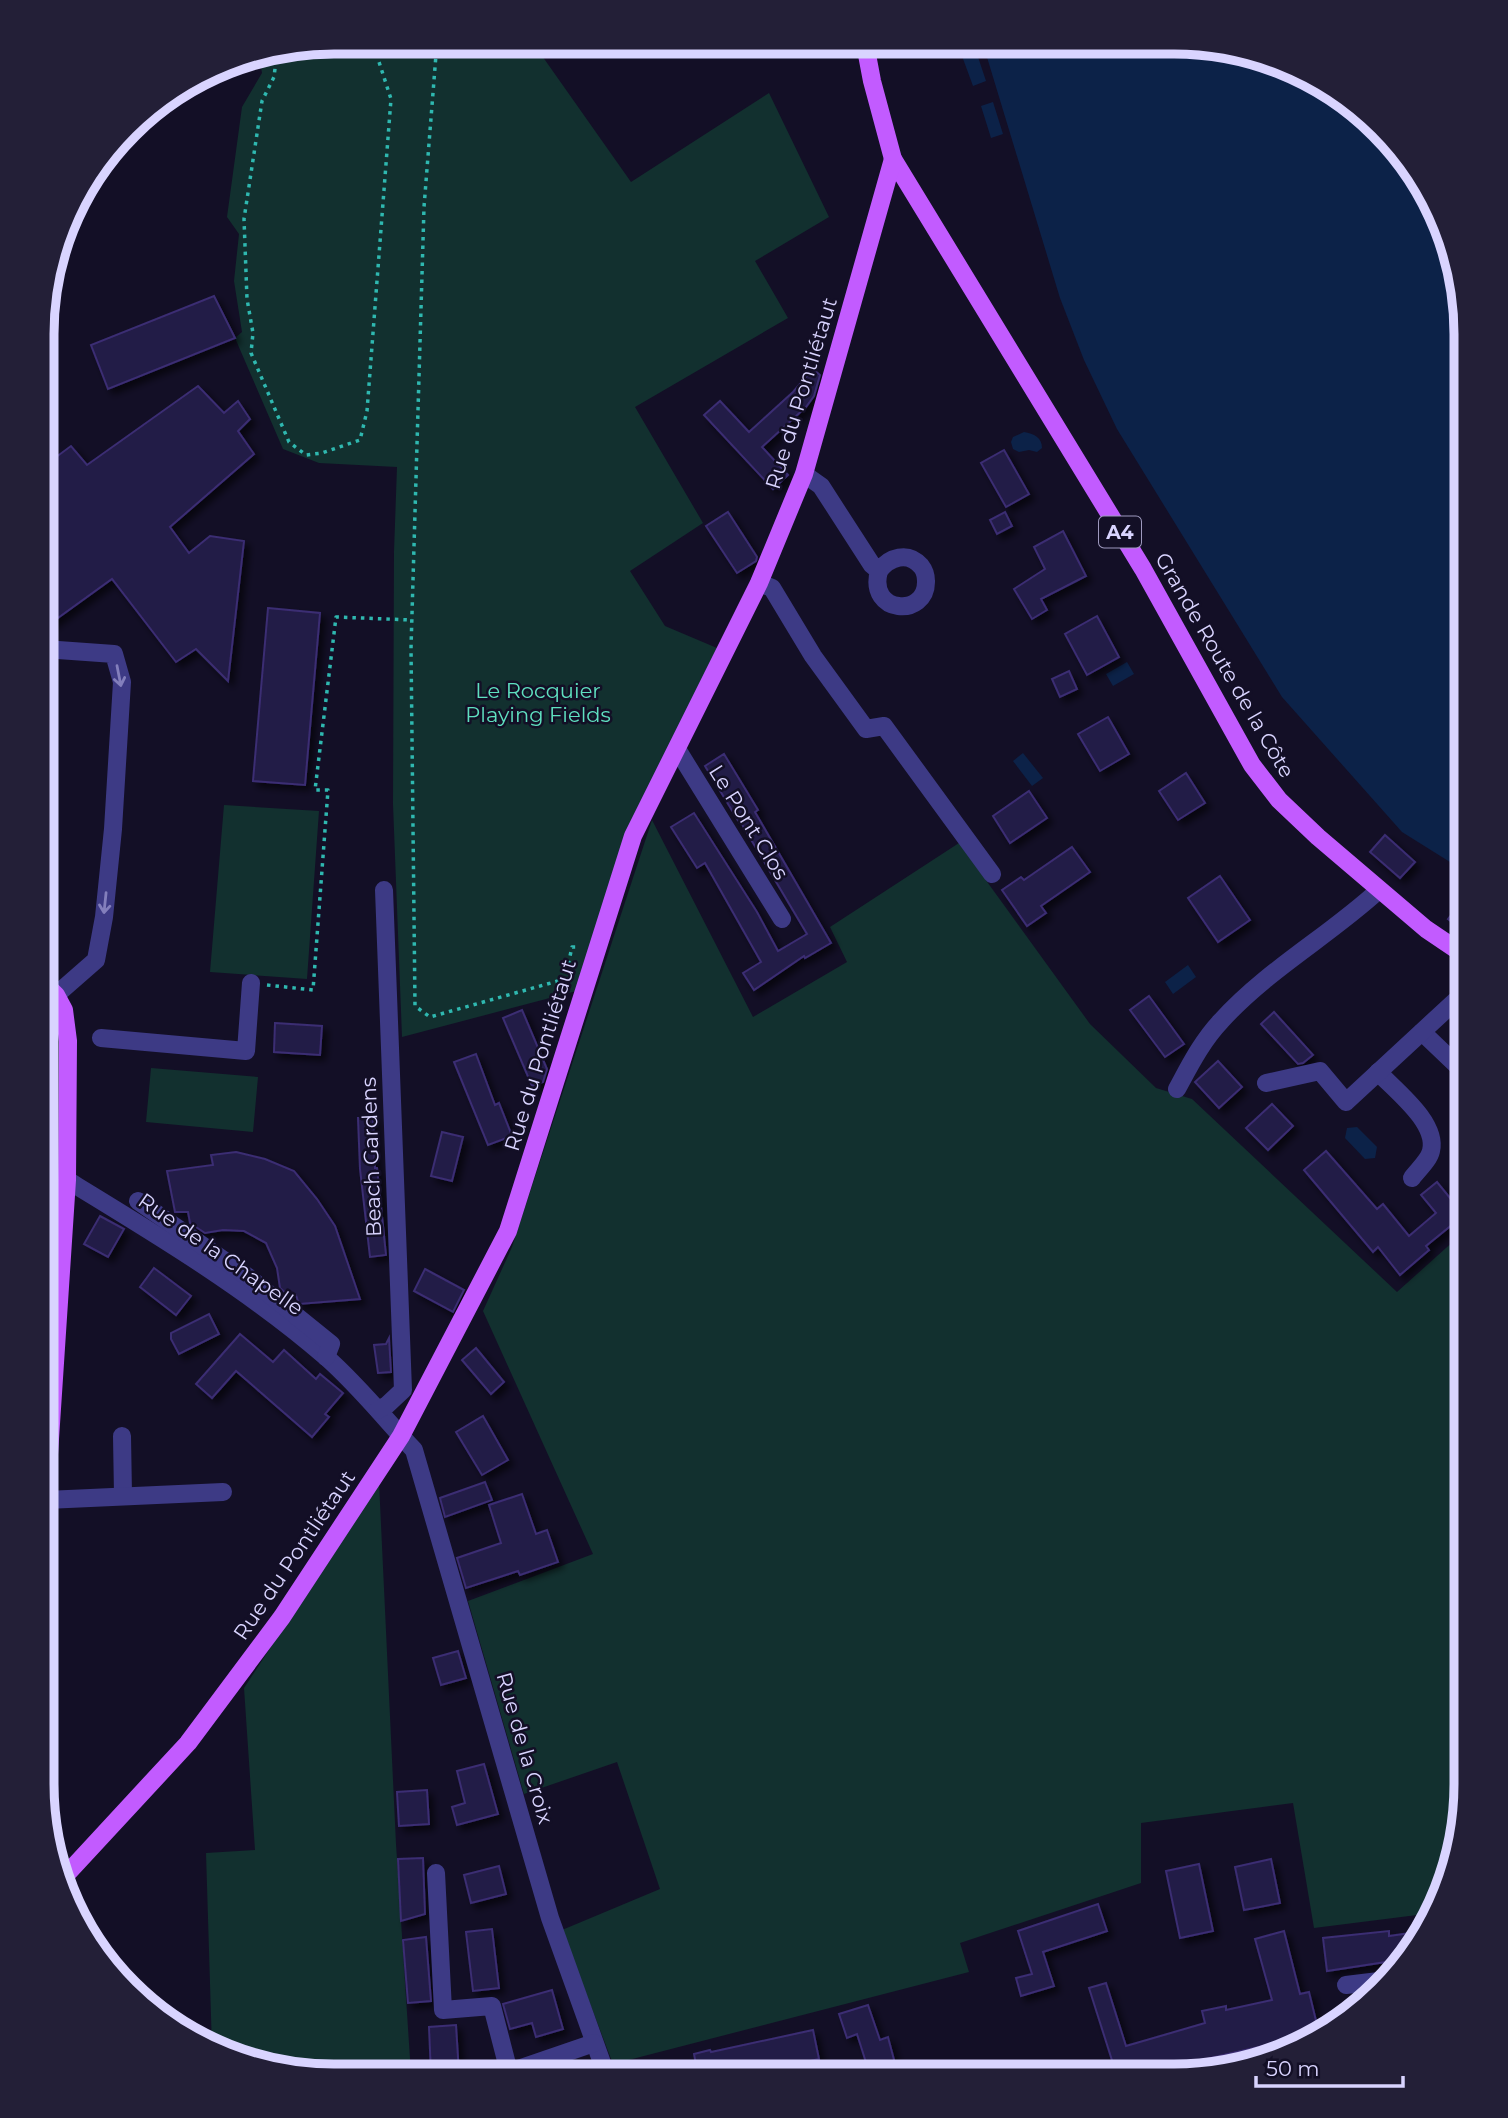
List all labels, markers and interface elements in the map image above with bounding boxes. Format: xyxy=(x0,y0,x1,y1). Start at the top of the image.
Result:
street label: Rue du Pontliétaut xyxy=(760,294,842,492)
road number: A4 xyxy=(1099,516,1141,548)
street label: Grande Route de la Côte xyxy=(1150,548,1300,782)
one-way arrow xyxy=(113,664,126,687)
park label: Le Rocquier Playing Fields xyxy=(465,678,611,727)
street label: Le Pont Clos xyxy=(704,760,794,884)
one-way arrow xyxy=(99,891,112,913)
street label: Rue du Pontliétaut xyxy=(499,956,581,1154)
street label: Beach Gardens xyxy=(356,1077,386,1237)
street label: Rue de la Chapelle xyxy=(134,1188,308,1320)
street label: Rue du Pontliétaut xyxy=(228,1465,360,1645)
street label: Rue de la Croix xyxy=(491,1669,559,1827)
scale bar xyxy=(1256,2044,1403,2088)
text: 50 m xyxy=(1266,2056,1320,2081)

